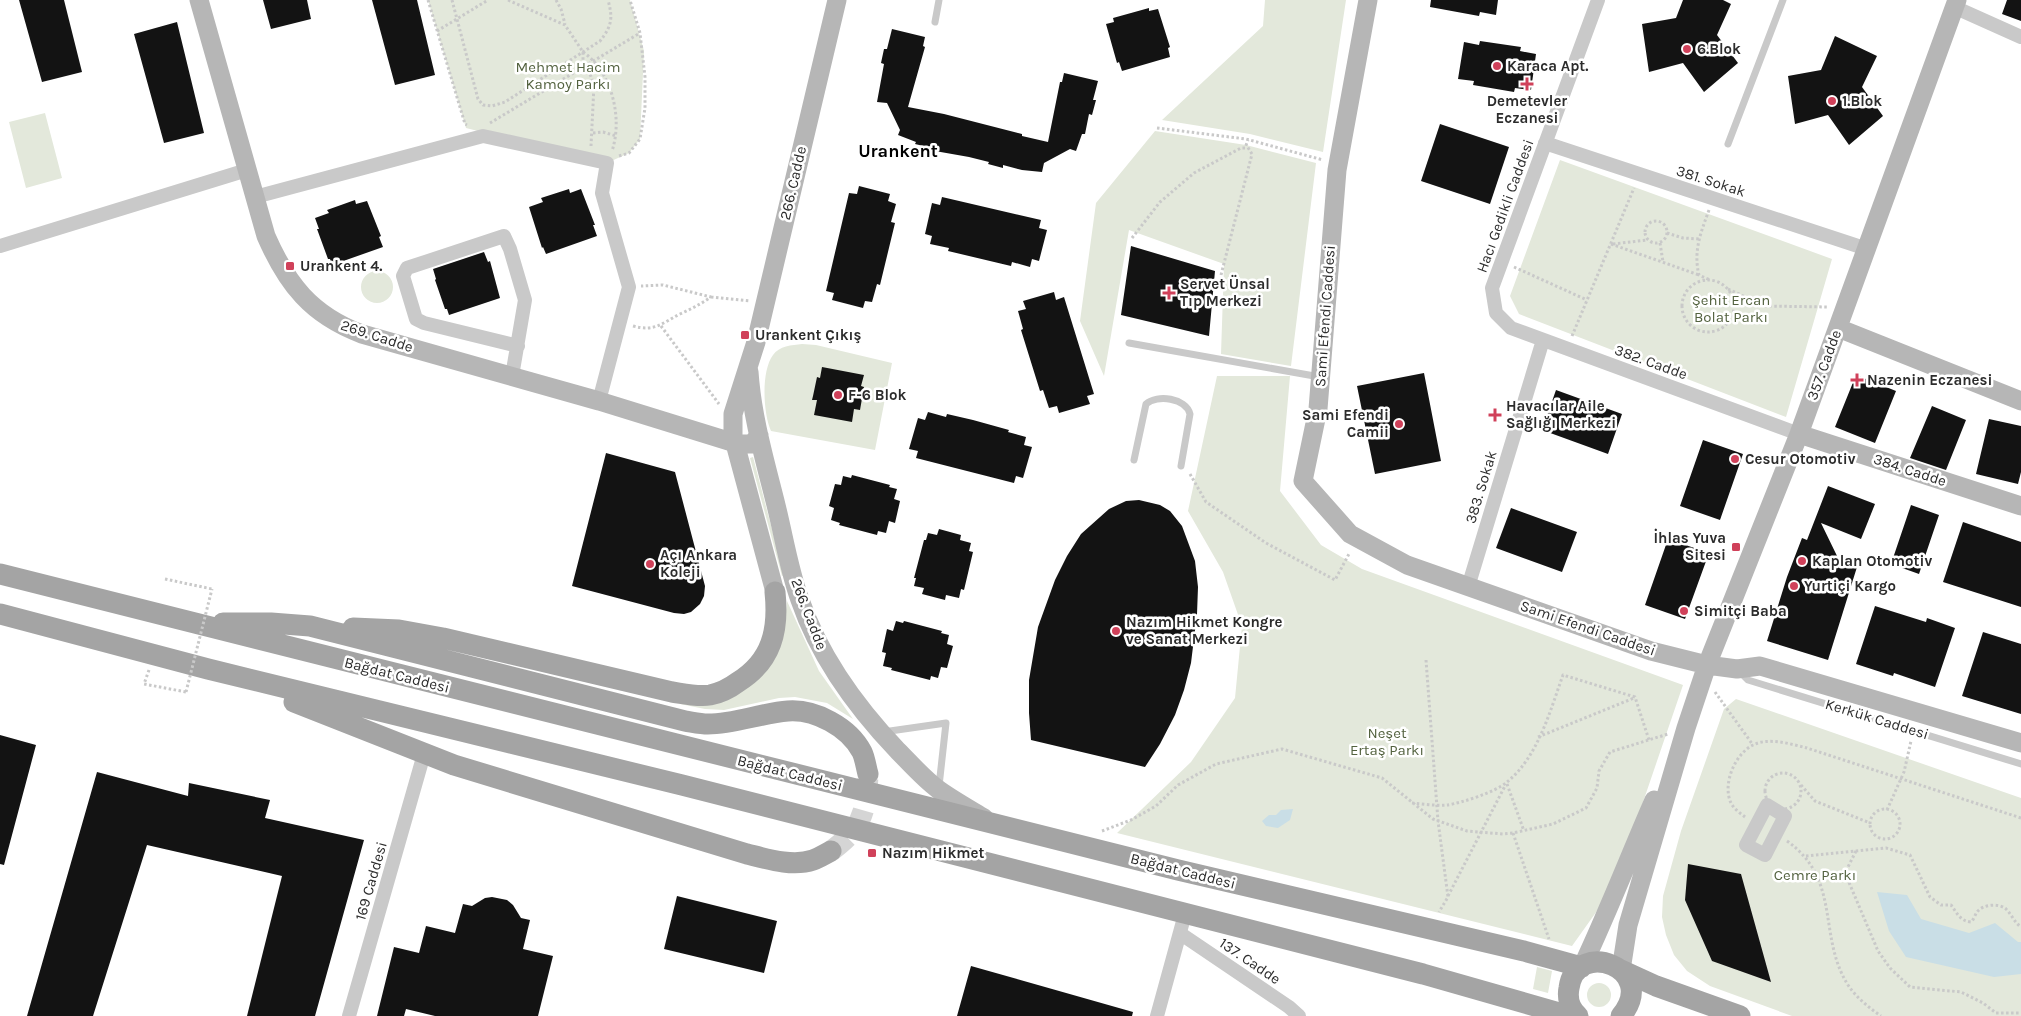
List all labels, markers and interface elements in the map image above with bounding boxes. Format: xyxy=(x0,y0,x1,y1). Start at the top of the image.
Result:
place label: 6.Blok xyxy=(1697,40,1741,58)
marker: 6.Blok xyxy=(1681,43,1693,55)
place label: Karaca Apt. xyxy=(1507,57,1588,75)
park label: Mehmet Hacim Kamoy Parkı xyxy=(516,58,620,93)
marker: Karaca Apt. xyxy=(1491,60,1503,72)
marker: Demetevler Eczanesi xyxy=(1521,78,1533,90)
place label: Demetevler Eczanesi xyxy=(1487,92,1567,127)
place label: 1.Blok xyxy=(1842,92,1882,110)
marker: 1.Blok xyxy=(1826,95,1838,107)
street label: Hacı Gedikli Caddesi xyxy=(1472,137,1538,275)
district label: Urankent xyxy=(858,140,938,162)
street label: 266. Cadde xyxy=(776,144,810,222)
street label: 381. Sokak xyxy=(1674,161,1748,201)
street label: Sami Efendi Caddesi xyxy=(1311,245,1339,387)
place label: Urankent 4. xyxy=(300,257,382,275)
marker: Urankent 4. xyxy=(284,260,296,272)
place label: Servet Ünsal Tıp Merkezi xyxy=(1180,274,1270,310)
marker: Servet Ünsal Tıp Merkezi xyxy=(1162,286,1176,300)
park label: Şehit Ercan Bolat Parkı xyxy=(1692,291,1770,326)
street label: 269. Cadde xyxy=(338,316,416,356)
place label: Urankent Çıkış xyxy=(755,326,861,344)
street label: 357. Cadde xyxy=(1803,327,1845,403)
marker: Urankent Çıkış xyxy=(739,329,751,341)
street label: 382. Cadde xyxy=(1612,341,1690,383)
place label: Nazenin Eczanesi xyxy=(1867,371,1992,389)
marker: Nazenin Eczanesi xyxy=(1851,374,1863,386)
place label: F-6 Blok xyxy=(848,386,906,404)
marker: F-6 Blok xyxy=(832,389,844,401)
place label: Havacılar Aile Sağlığı Merkezi xyxy=(1506,397,1616,432)
place label: Sami Efendi Camii xyxy=(1302,406,1389,441)
marker: Havacılar Aile Sağlığı Merkezi xyxy=(1488,408,1502,422)
marker: Sami Efendi Camii xyxy=(1393,418,1405,430)
street label: 383. Sokak xyxy=(1461,448,1501,526)
place label: Cesur Otomotiv xyxy=(1745,450,1856,468)
street label: 384. Cadde xyxy=(1871,450,1949,490)
marker: Cesur Otomotiv xyxy=(1729,453,1741,465)
place label: İhlas Yuva Sitesi xyxy=(1654,528,1726,564)
marker: İhlas Yuva Sitesi xyxy=(1730,541,1742,553)
place label: Açı Ankara Koleji xyxy=(660,546,737,581)
place label: Kaplan Otomotiv xyxy=(1812,552,1932,570)
marker: Kaplan Otomotiv xyxy=(1796,555,1808,567)
marker: Açı Ankara Koleji xyxy=(644,558,656,570)
street label: 266. Cadde xyxy=(787,576,831,652)
place label: Yurtiçi Kargo xyxy=(1804,577,1896,595)
marker: Yurtiçi Kargo xyxy=(1788,580,1800,592)
street label: Sami Efendi Caddesi xyxy=(1518,596,1658,660)
place label: Simitçi Baba xyxy=(1694,602,1787,620)
marker: Simitçi Baba xyxy=(1678,605,1690,617)
place label: Nazım Hikmet Kongre ve Sanat Merkezi xyxy=(1126,613,1282,648)
marker: Nazım Hikmet Kongre ve Sanat Merkezi xyxy=(1110,625,1122,637)
street label: Bağdat Caddesi xyxy=(343,653,451,697)
street label: Kerkük Caddesi xyxy=(1823,695,1931,743)
park label: Neşet Ertaş Parkı xyxy=(1350,724,1424,759)
street label: Bağdat Caddesi xyxy=(736,751,844,795)
street label: 169 Caddesi xyxy=(351,840,391,922)
place label: Nazım Hikmet xyxy=(882,844,984,862)
marker: Nazım Hikmet xyxy=(866,847,878,859)
street label: Bağdat Caddesi xyxy=(1129,849,1237,893)
park label: Cemre Parkı xyxy=(1774,866,1856,884)
street label: 137. Cadde xyxy=(1216,934,1284,988)

